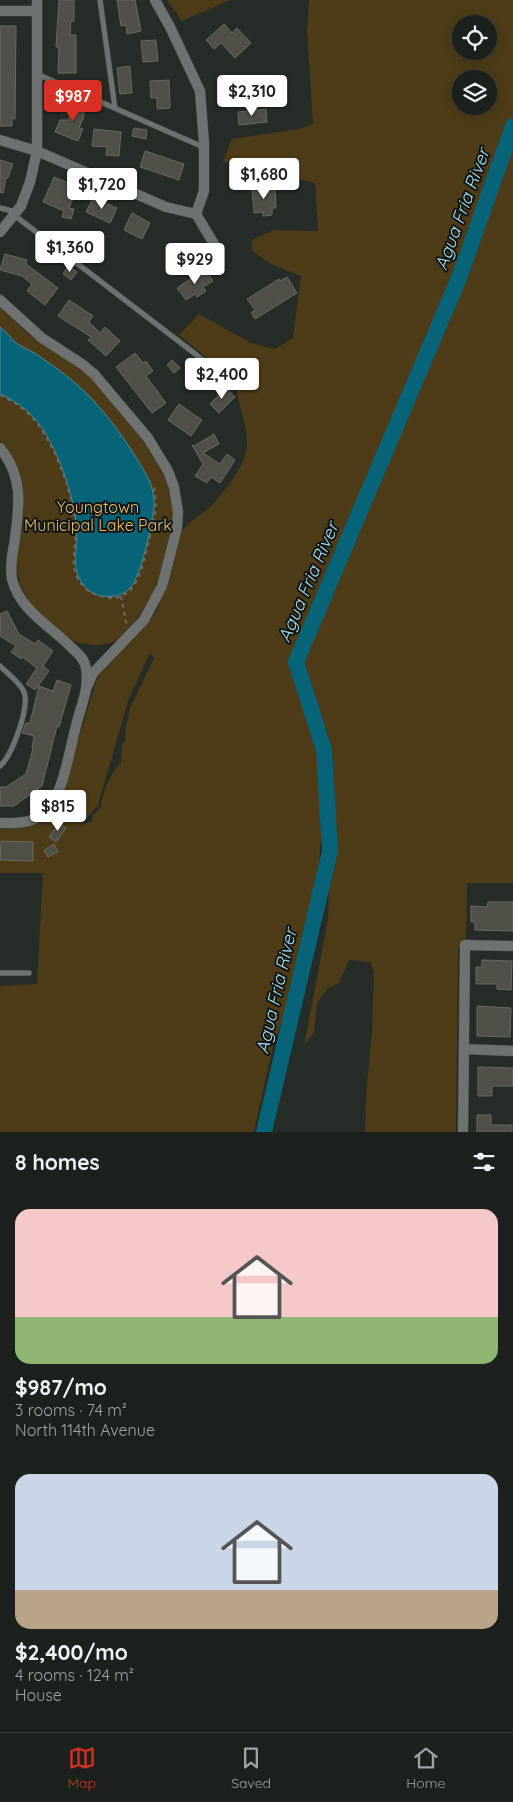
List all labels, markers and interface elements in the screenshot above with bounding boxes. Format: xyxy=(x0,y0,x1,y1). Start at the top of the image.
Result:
map controls xyxy=(452,15,497,115)
button: locate xyxy=(452,15,497,60)
button: layers xyxy=(452,70,497,115)
pin: $2,310 xyxy=(211,74,293,117)
pin: $987 xyxy=(43,80,103,122)
text: $2,310 xyxy=(228,81,276,101)
text: $987 xyxy=(55,86,91,106)
water label: Agua Fria River xyxy=(429,143,495,273)
pin: $1,680 xyxy=(223,158,305,200)
text: $1,680 xyxy=(240,164,288,184)
pin: $1,720 xyxy=(61,168,143,210)
text: $1,720 xyxy=(78,174,126,194)
pin: $1,360 xyxy=(29,230,111,273)
text: $1,360 xyxy=(46,237,94,257)
pin: $929 xyxy=(165,242,225,285)
text: $929 xyxy=(177,249,213,269)
pin: $2,400 xyxy=(181,358,263,400)
text: $2,400 xyxy=(196,364,248,384)
park label: Youngtown Municipal Lake Park xyxy=(24,497,172,535)
water label: Agua Fria River xyxy=(272,517,344,645)
pin: $815 xyxy=(28,790,88,832)
text: $815 xyxy=(41,796,75,816)
water label: Agua Fria River xyxy=(250,924,302,1056)
icon: filters xyxy=(470,1148,498,1176)
text: 8 homes xyxy=(15,1149,100,1175)
icon: home xyxy=(212,1242,302,1332)
text: $987/mo xyxy=(15,1374,107,1400)
text: 3 rooms · 74 m² xyxy=(15,1400,127,1420)
text: North 114th Avenue xyxy=(15,1420,155,1440)
icon: home xyxy=(212,1507,302,1597)
text: $2,400/mo xyxy=(15,1639,128,1665)
text: 4 rooms · 124 m² xyxy=(15,1665,134,1685)
text: House xyxy=(15,1685,62,1705)
tab: Map xyxy=(68,1744,96,1792)
tab: Saved xyxy=(231,1744,271,1792)
tab: Home xyxy=(406,1744,445,1792)

